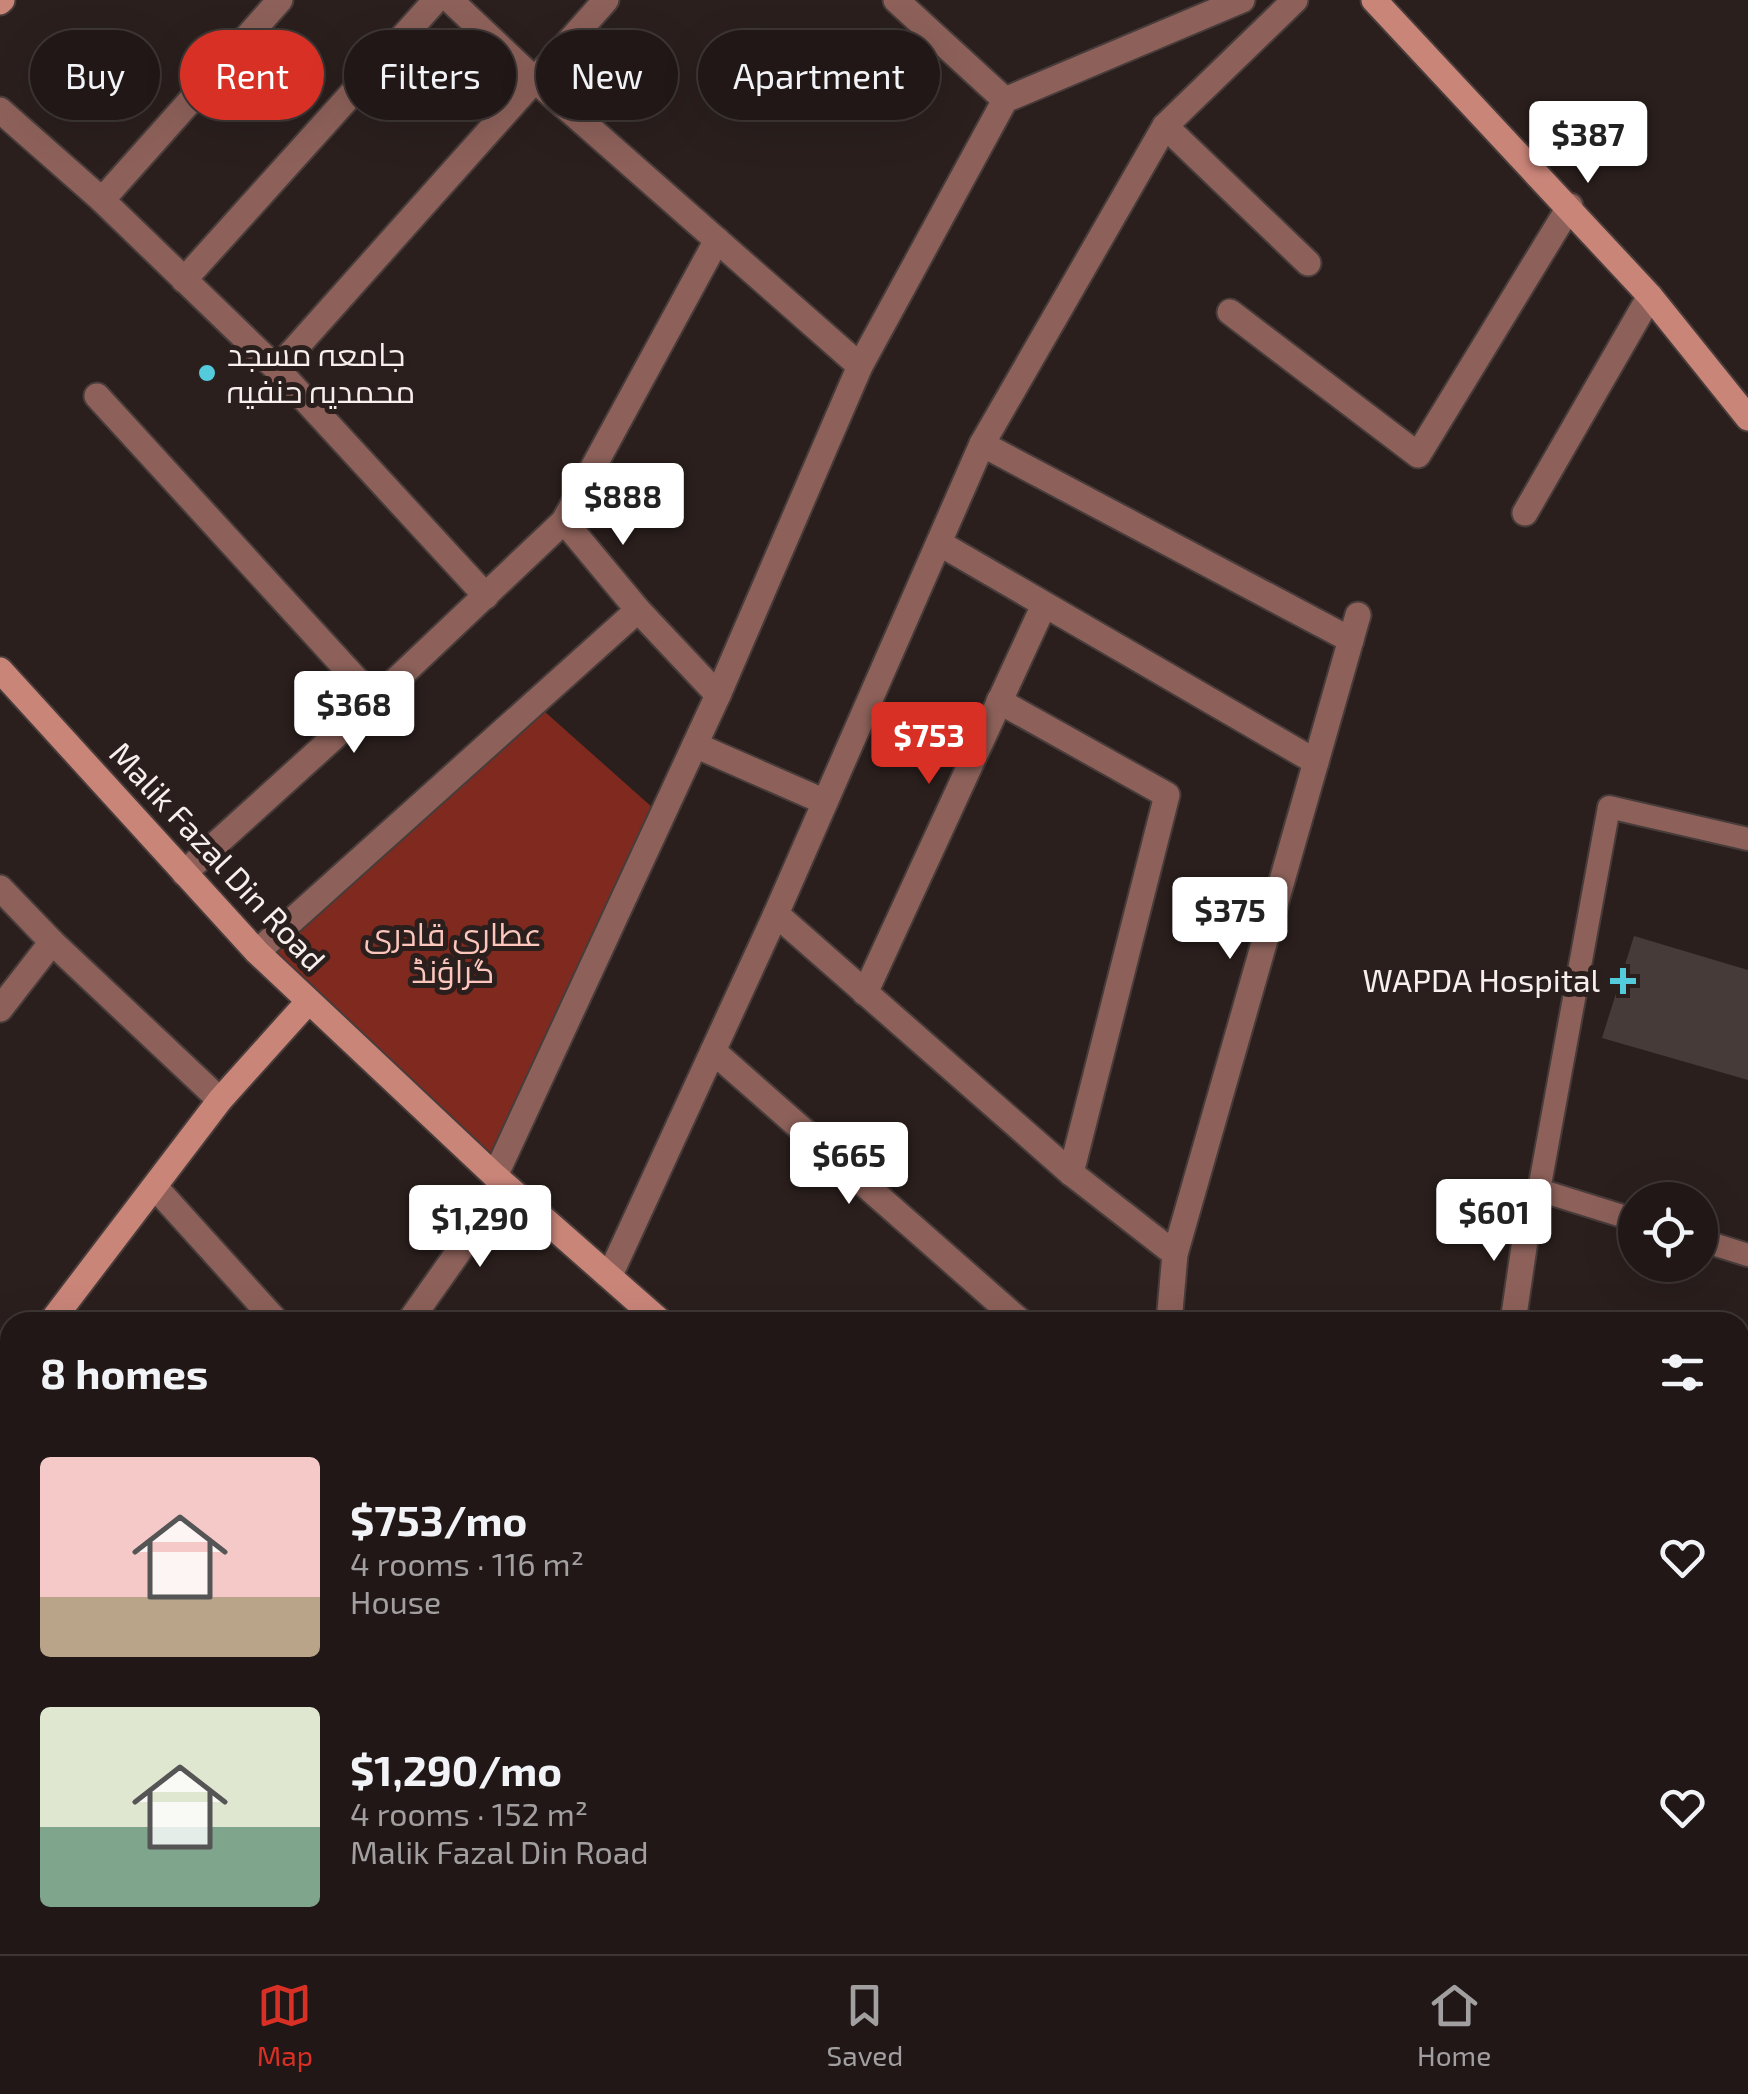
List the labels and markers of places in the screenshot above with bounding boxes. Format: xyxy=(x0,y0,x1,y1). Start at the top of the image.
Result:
pin: $387 xyxy=(1529,101,1647,186)
place label: جامعہ مسجد محمدیہ حنفیہ xyxy=(227,334,415,409)
marker: جامعہ مسجد محمدیہ حنفیہ xyxy=(196,362,218,384)
pin: $888 xyxy=(564,463,682,548)
pin: $368 xyxy=(295,671,413,756)
pin: $753 xyxy=(870,702,988,787)
pin: $375 xyxy=(1171,877,1289,962)
place label: WAPDA Hospital xyxy=(1363,960,1600,998)
marker: WAPDA Hospital xyxy=(1610,968,1636,994)
pin: $665 xyxy=(790,1122,908,1207)
pin: $601 xyxy=(1435,1179,1553,1264)
pin: $1,290 xyxy=(399,1185,561,1270)

